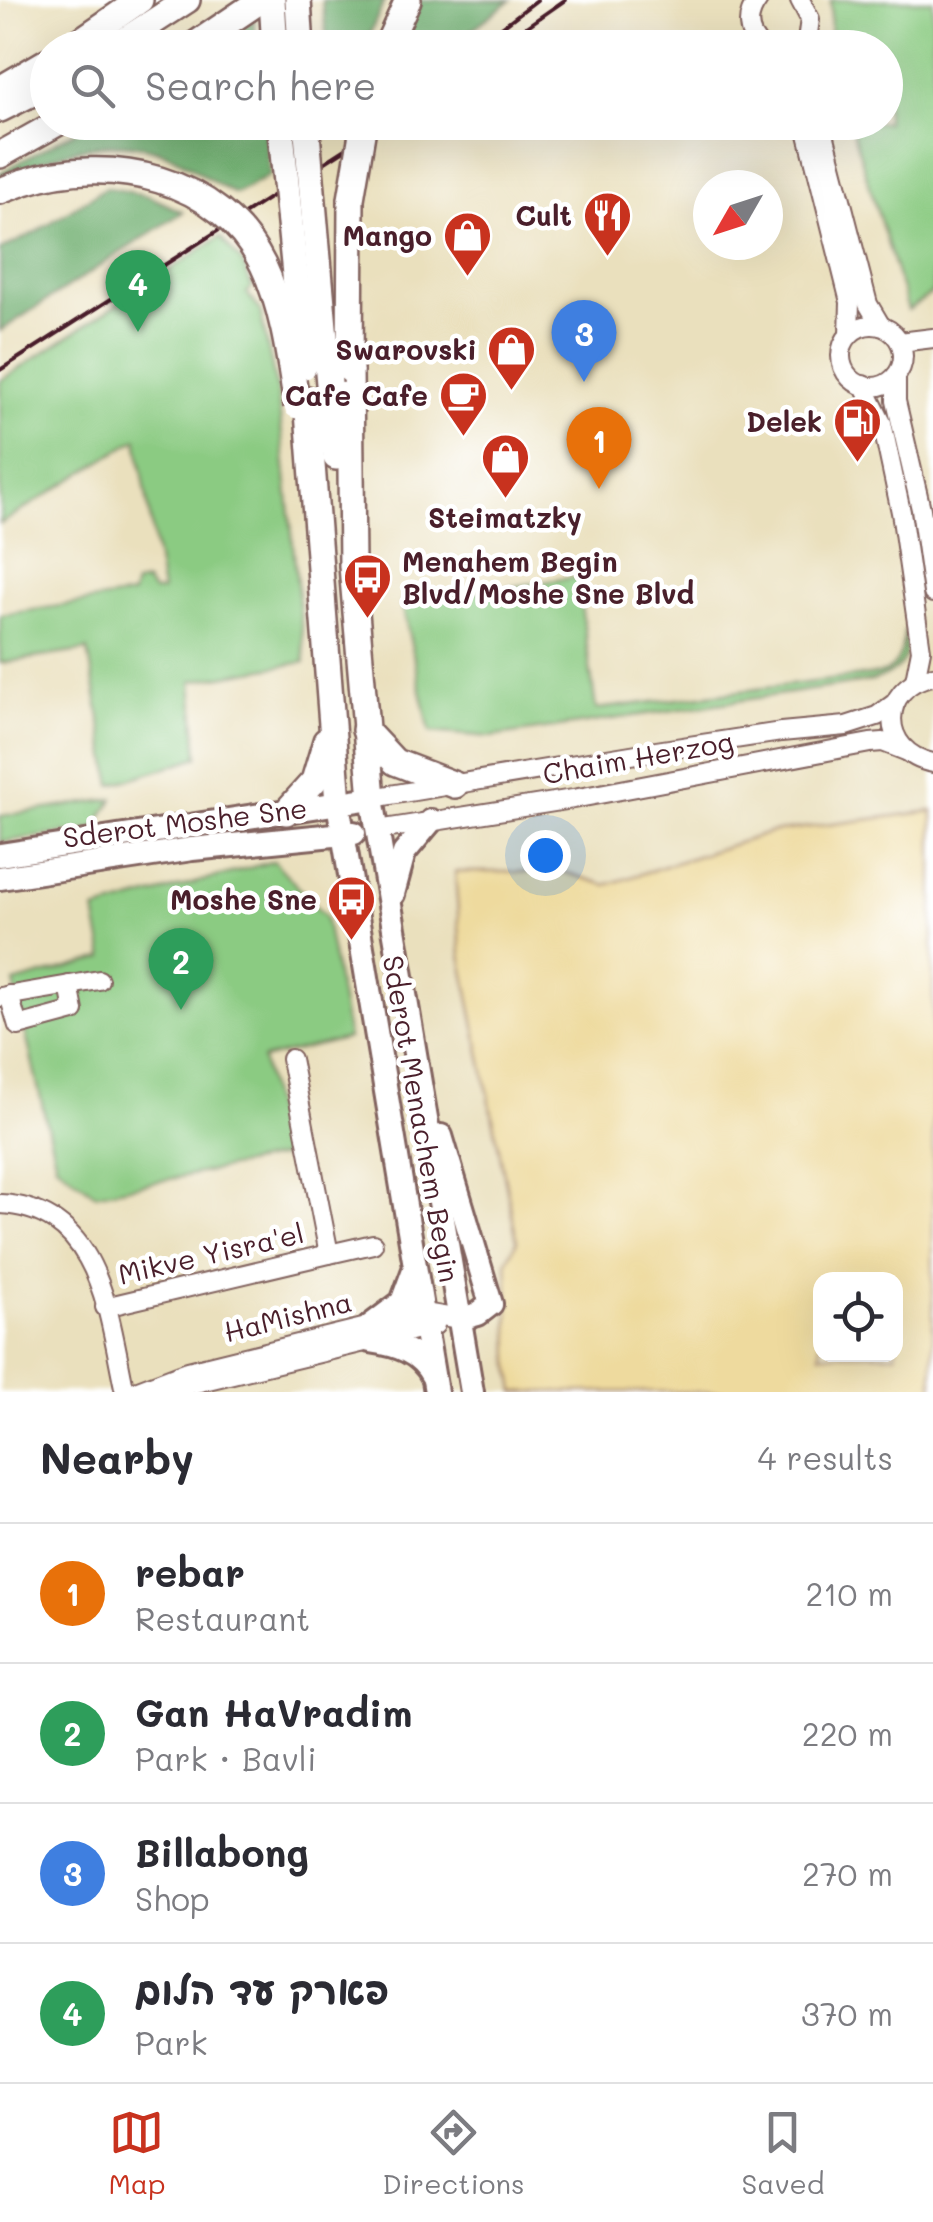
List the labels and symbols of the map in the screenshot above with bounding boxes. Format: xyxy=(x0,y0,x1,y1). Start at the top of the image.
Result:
north arrow xyxy=(693,170,783,260)
restaurant icon: Cult xyxy=(581,190,633,258)
place label: Cult xyxy=(515,197,572,233)
shop icon: Mango xyxy=(441,210,493,278)
place label: Mango xyxy=(342,217,432,253)
pin: 4 xyxy=(106,250,170,332)
pin: 3 xyxy=(552,300,616,382)
shop icon: Swarovski xyxy=(486,324,538,392)
place label: Swarovski xyxy=(335,331,477,367)
cafe icon: Cafe Cafe xyxy=(437,370,489,438)
place label: Cafe Cafe xyxy=(285,377,428,413)
fuel station icon: Delek xyxy=(831,396,883,464)
place label: Delek xyxy=(746,403,822,439)
pin: 1 xyxy=(566,406,632,489)
shop icon: Steimatzky xyxy=(479,432,531,500)
place label: Steimatzky xyxy=(428,499,582,536)
place label: Menahem Begin Blvd/Moshe Sne Blvd xyxy=(402,543,694,611)
bus stop icon: Menahem Begin Blvd/Moshe Sne Blvd xyxy=(341,552,393,620)
street label: Chaim Herzog xyxy=(540,723,736,791)
street label: Sderot Moshe Sne xyxy=(61,789,309,855)
your location xyxy=(520,830,571,881)
bus stop icon: Moshe Sne xyxy=(326,874,378,942)
place label: Moshe Sne xyxy=(170,881,317,917)
pin: 2 xyxy=(148,928,214,1010)
street label: Sderot Menachem Begin xyxy=(375,953,468,1285)
street label: Mikve Yisra'el xyxy=(114,1214,307,1292)
street label: HaMishna xyxy=(220,1283,356,1349)

